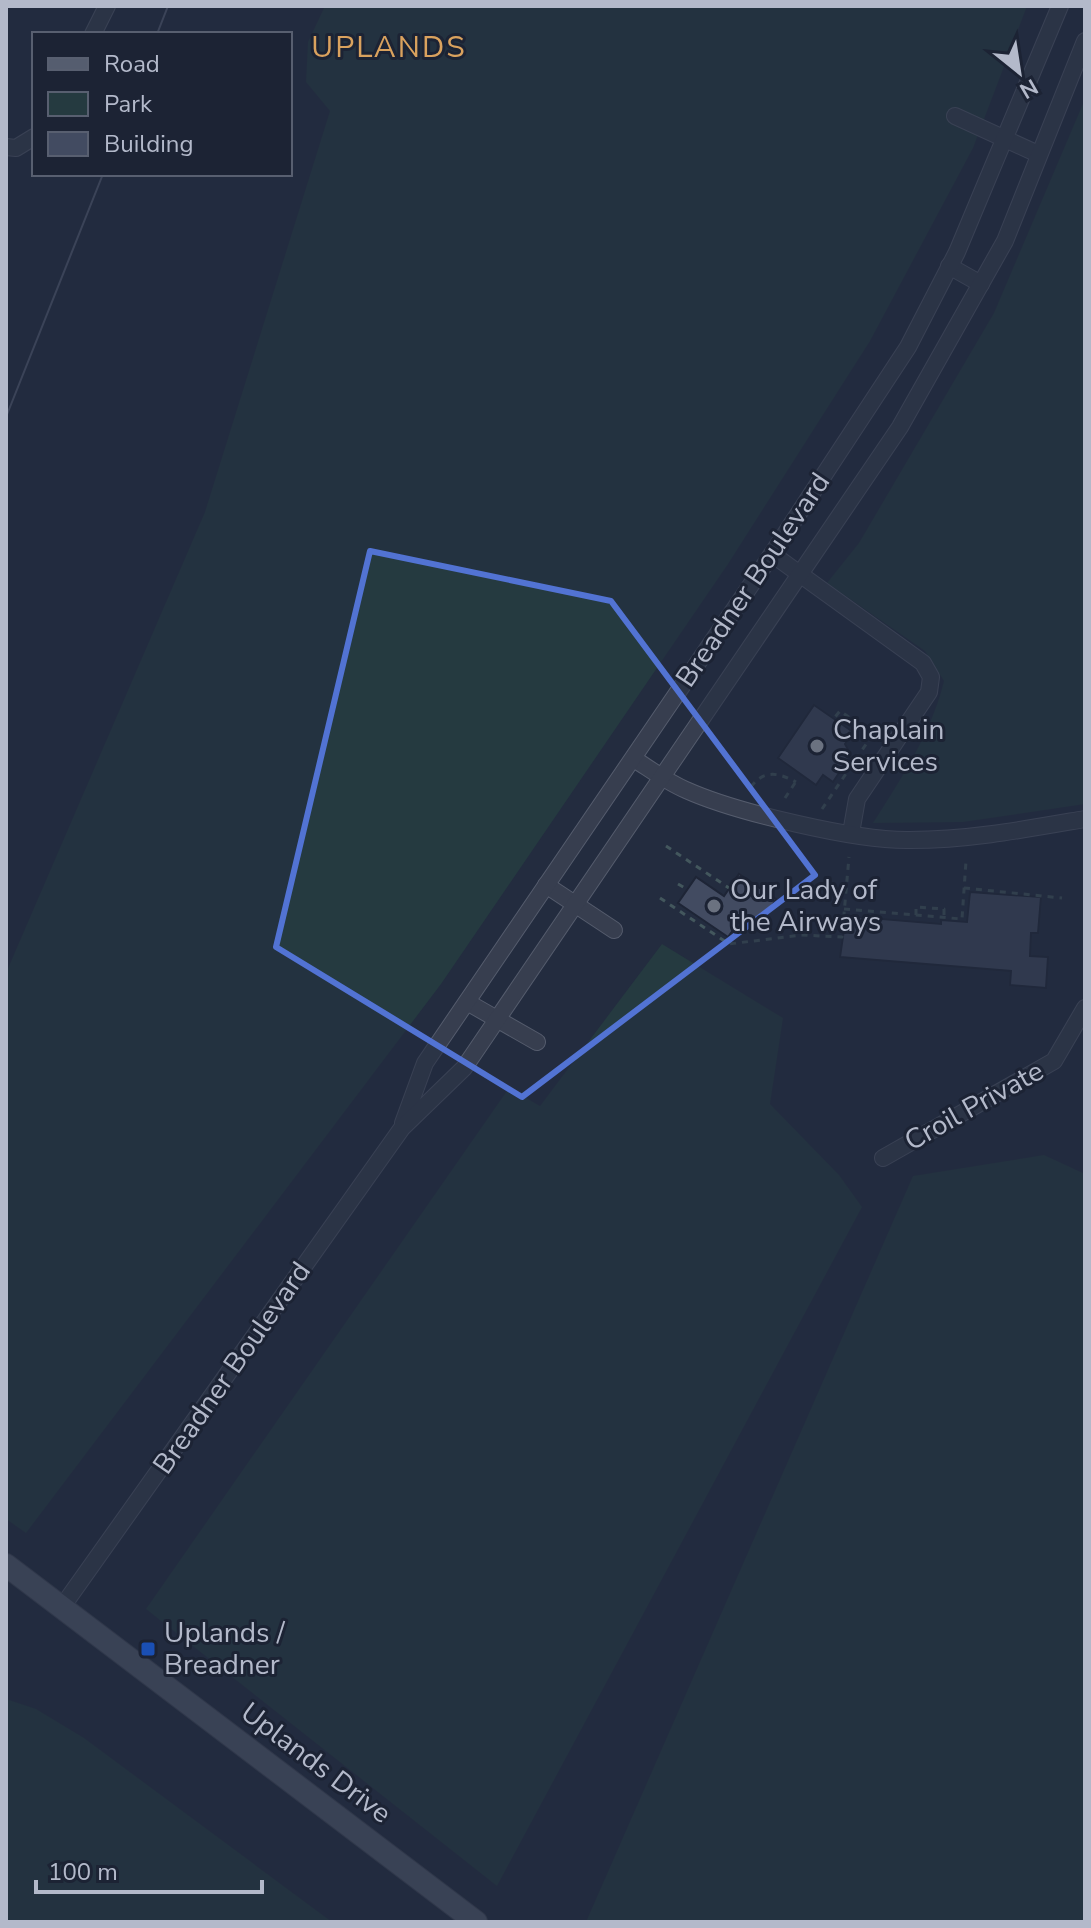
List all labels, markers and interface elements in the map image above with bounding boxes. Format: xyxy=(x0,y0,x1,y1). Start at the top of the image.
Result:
district label: UPLANDS xyxy=(311,27,467,68)
legend xyxy=(32,32,292,176)
north arrow xyxy=(979,32,1059,112)
text: Road xyxy=(104,48,160,80)
text: N xyxy=(1014,71,1043,106)
text: Park xyxy=(104,88,153,120)
text: Building xyxy=(104,128,194,160)
street label: Breadner Boulevard xyxy=(667,465,839,695)
place label: Chaplain Services xyxy=(833,711,944,781)
marker: Chaplain Services xyxy=(808,737,826,755)
place label: Our Lady of the Airways xyxy=(730,871,881,941)
marker: Our Lady of the Airways xyxy=(705,897,723,915)
street label: Croil Private xyxy=(898,1052,1050,1160)
street label: Breadner Boulevard xyxy=(144,1254,320,1482)
place label: Uplands / Breadner xyxy=(164,1614,286,1684)
marker: Uplands / Breadner xyxy=(139,1640,157,1658)
street label: Uplands Drive xyxy=(233,1694,399,1832)
scale bar xyxy=(36,1844,262,1894)
text: 100 m xyxy=(48,1856,118,1888)

